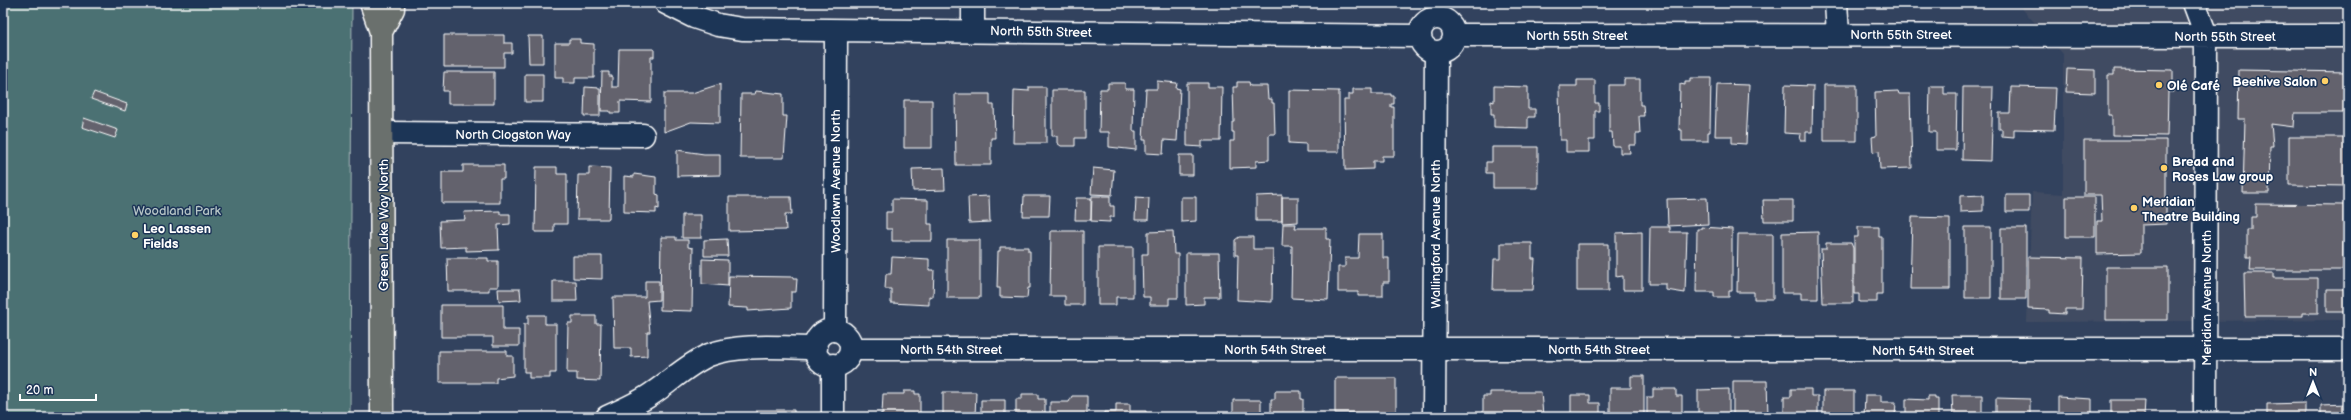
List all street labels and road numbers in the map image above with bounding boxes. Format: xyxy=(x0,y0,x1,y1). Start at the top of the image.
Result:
street label: North 55th Street xyxy=(990,23,1092,41)
street label: North 55th Street xyxy=(1850,27,1952,43)
street label: North 55th Street xyxy=(1526,28,1628,44)
street label: North 55th Street xyxy=(2174,29,2276,45)
street label: Woodlawn Avenue North xyxy=(828,109,844,253)
street label: North Clogston Way xyxy=(455,127,571,143)
street label: Green Lake Way North xyxy=(376,159,392,291)
street label: Wallingford Avenue North xyxy=(1428,160,1444,308)
street label: Meridian Avenue North xyxy=(2199,230,2215,366)
street label: North 54th Street xyxy=(900,342,1002,358)
street label: North 54th Street xyxy=(1224,342,1326,358)
street label: North 54th Street xyxy=(1548,342,1650,358)
street label: North 54th Street xyxy=(1872,343,1974,359)

